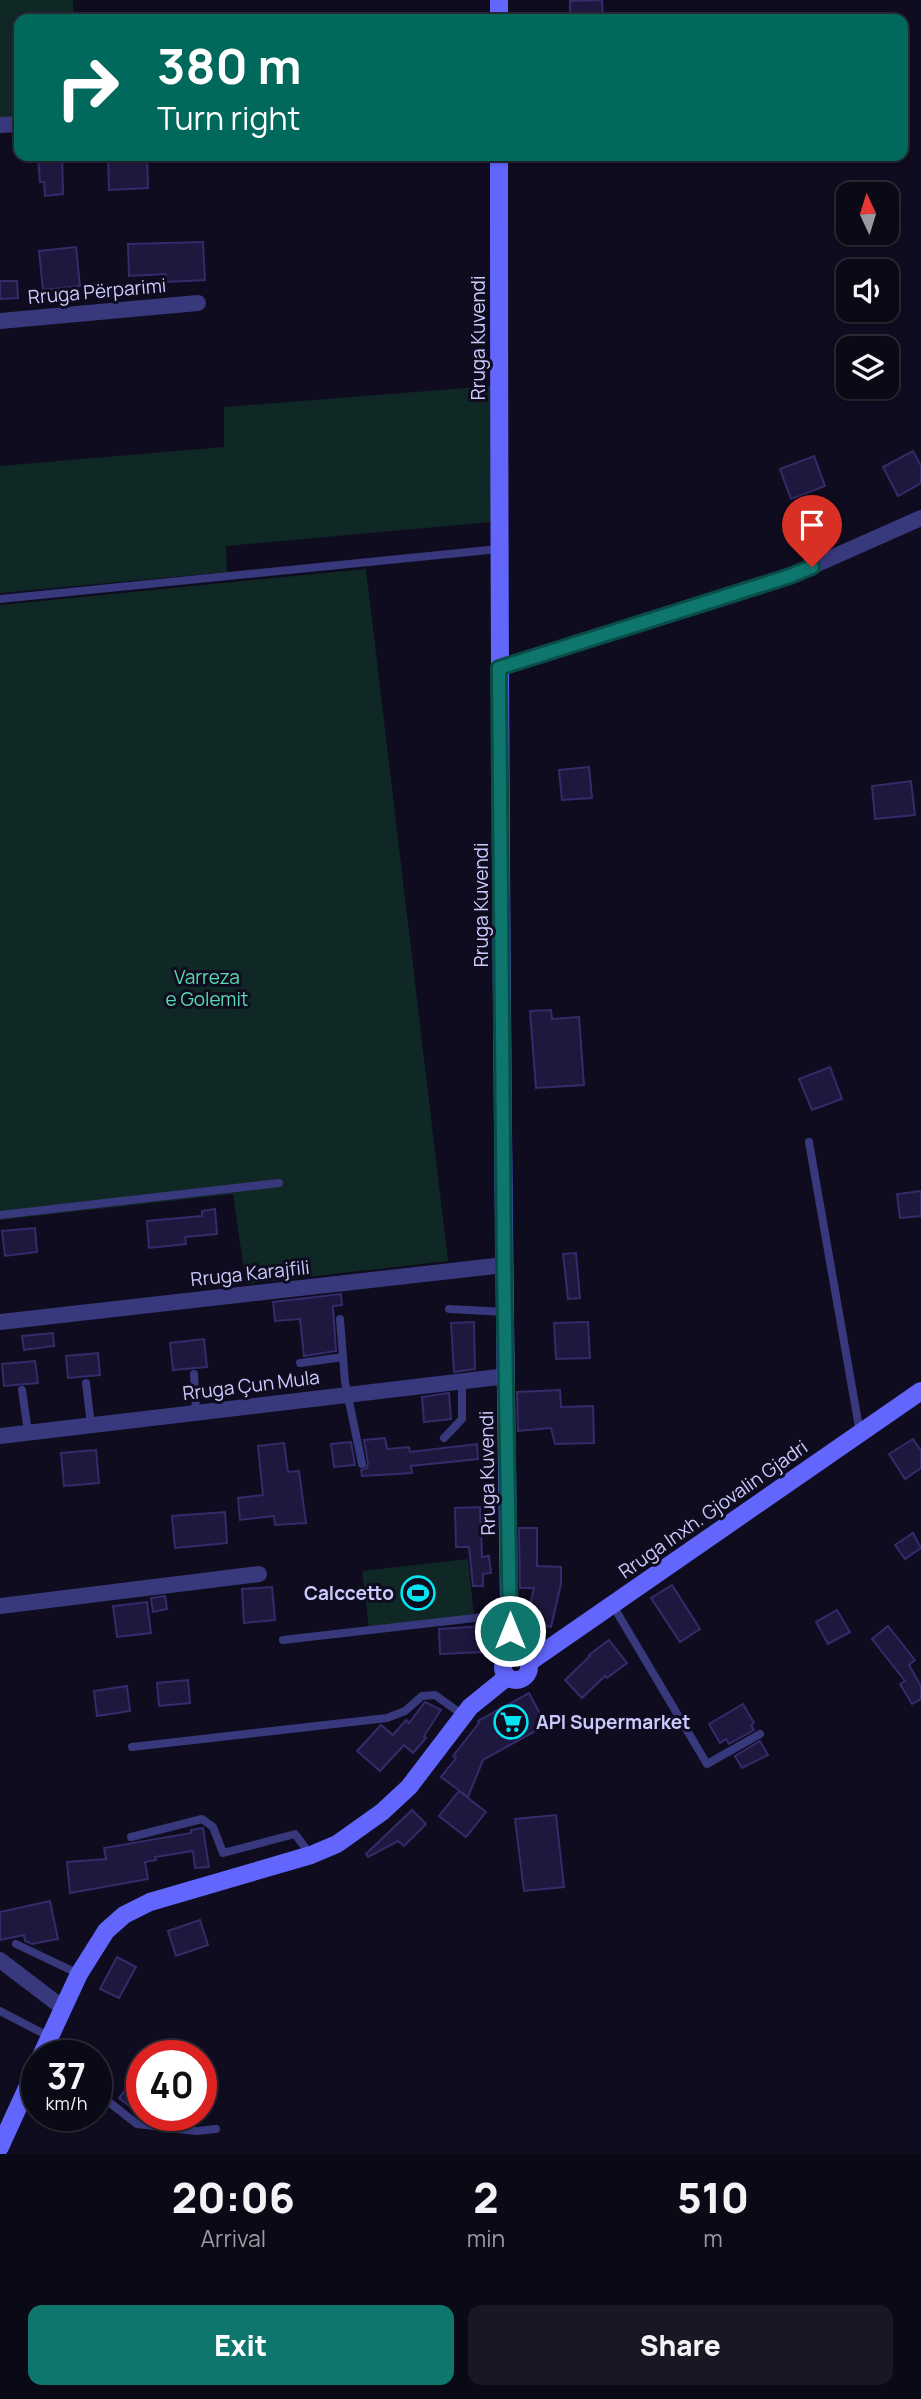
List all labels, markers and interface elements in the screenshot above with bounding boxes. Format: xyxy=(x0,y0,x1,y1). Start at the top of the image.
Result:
text: 380 m xyxy=(157,32,302,99)
icon: right xyxy=(42,42,133,133)
text: Turn right xyxy=(157,96,300,140)
north arrow xyxy=(836,182,900,245)
map controls xyxy=(836,182,899,399)
button: sound xyxy=(836,259,899,322)
street label: Rruga Përparimi xyxy=(27,272,167,310)
street label: Rruga Kuvendi xyxy=(465,276,491,400)
button: layers xyxy=(836,336,899,399)
pin xyxy=(782,495,842,567)
icon: arrive xyxy=(793,506,831,544)
street label: Rruga Kuvendi xyxy=(468,843,494,967)
park label: Varreza e Golemit xyxy=(166,964,248,1012)
street label: Rruga Karajfili xyxy=(189,1254,311,1292)
street label: Rruga Çun Mula xyxy=(181,1364,321,1406)
street label: Rruga Kuvendi xyxy=(473,1410,501,1536)
street label: Rruga Inxh. Gjovalin Gjadri xyxy=(613,1434,813,1584)
sports icon: Calccetto xyxy=(399,1574,437,1612)
place label: Calccetto xyxy=(304,1580,394,1606)
position arrow xyxy=(473,1594,547,1668)
supermarket icon: API Supermarket xyxy=(492,1703,530,1741)
place label: API Supermarket xyxy=(536,1709,690,1735)
speed limit sign: 40 xyxy=(126,2040,217,2131)
text: 37 xyxy=(47,2052,86,2100)
text: km/h xyxy=(46,2091,87,2115)
text: 20:06 xyxy=(172,2168,295,2226)
text: 2 xyxy=(473,2168,499,2226)
text: 510 xyxy=(677,2168,749,2226)
text: Arrival xyxy=(201,2222,266,2254)
text: min xyxy=(467,2222,505,2254)
text: m xyxy=(703,2222,723,2254)
button: Exit xyxy=(28,2305,454,2385)
button: Share xyxy=(468,2305,893,2385)

